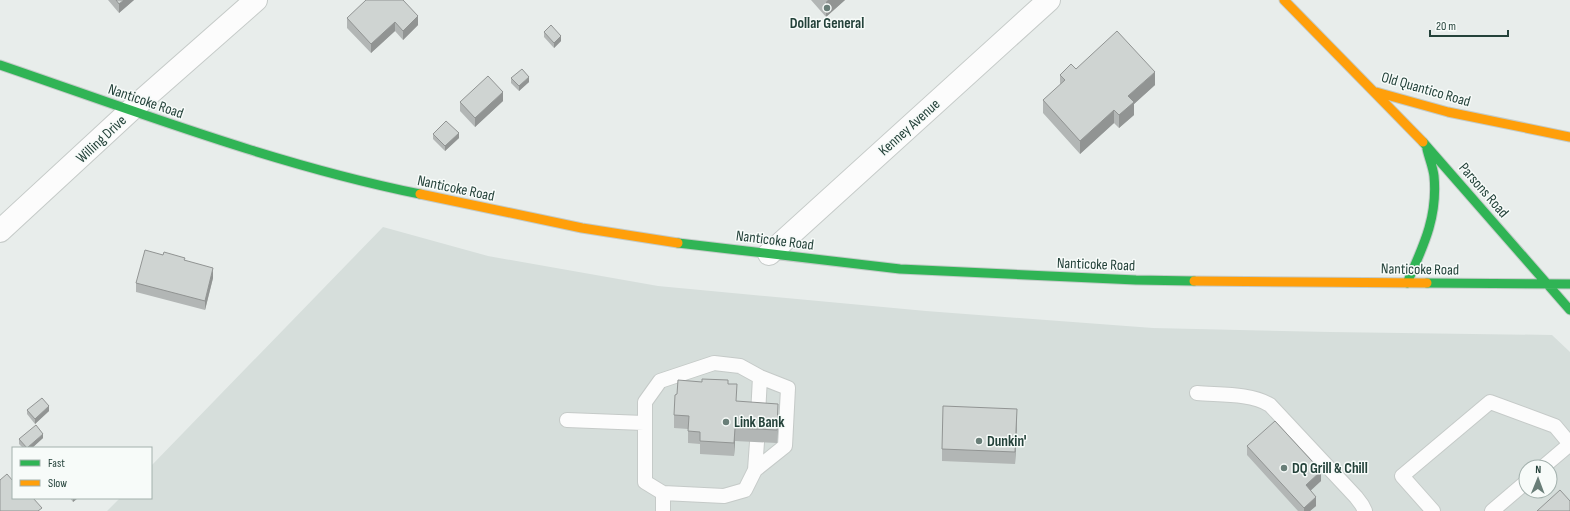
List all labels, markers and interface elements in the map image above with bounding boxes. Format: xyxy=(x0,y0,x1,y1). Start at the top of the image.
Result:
marker: Dollar General xyxy=(822,3,832,13)
scale bar xyxy=(1430,12,1508,38)
place label: Dollar General xyxy=(790,14,864,33)
text: 20 m xyxy=(1436,19,1456,34)
street label: Old Quantico Road xyxy=(1379,68,1473,111)
street label: Nanticoke Road xyxy=(106,80,186,123)
street label: Kenney Avenue xyxy=(875,95,944,160)
street label: Willing Drive xyxy=(72,111,131,168)
street label: Parsons Road xyxy=(1455,159,1513,222)
street label: Nanticoke Road xyxy=(416,171,496,206)
street label: Nanticoke Road xyxy=(735,226,815,255)
street label: Nanticoke Road xyxy=(1056,254,1135,275)
street label: Nanticoke Road xyxy=(1381,259,1459,280)
place label: Link Bank xyxy=(734,413,785,432)
marker: Link Bank xyxy=(721,417,731,427)
place label: Dunkin' xyxy=(987,432,1027,451)
marker: Dunkin' xyxy=(974,436,984,446)
legend xyxy=(12,447,152,499)
text: Fast xyxy=(48,456,65,471)
place label: DQ Grill & Chill xyxy=(1292,459,1368,478)
north arrow xyxy=(1518,459,1558,499)
marker: DQ Grill & Chill xyxy=(1279,463,1289,473)
text: N xyxy=(1535,463,1541,476)
text: Slow xyxy=(48,476,67,491)

